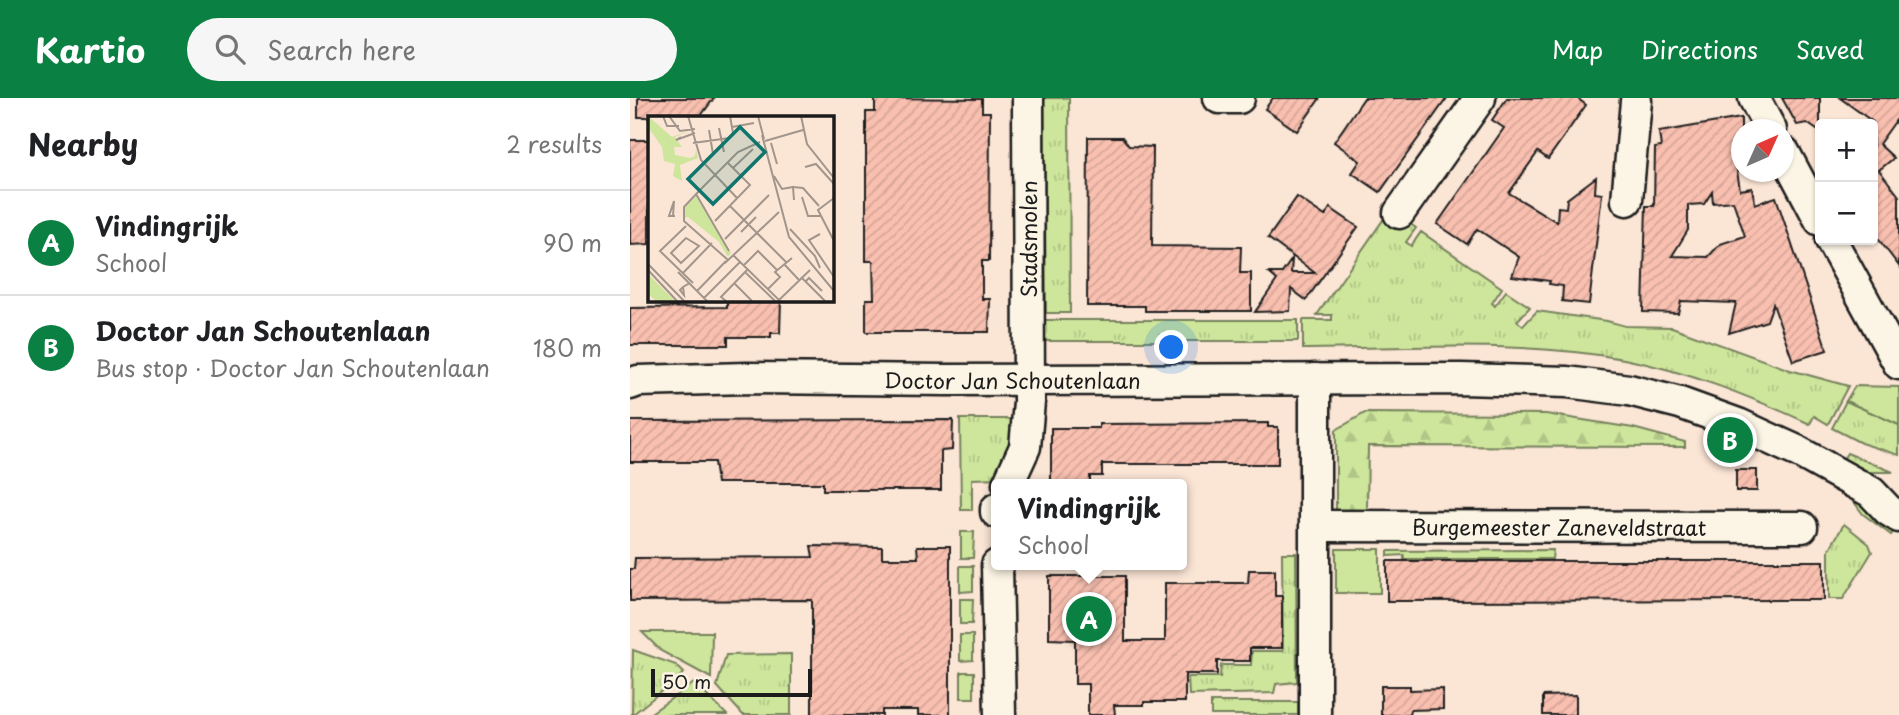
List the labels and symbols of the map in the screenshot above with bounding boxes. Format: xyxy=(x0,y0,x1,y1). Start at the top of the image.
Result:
inset map xyxy=(648,116,833,301)
north arrow xyxy=(1731,119,1794,182)
street label: Stadsmolen xyxy=(1012,180,1044,298)
your location xyxy=(1154,330,1188,364)
street label: Doctor Jan Schoutenlaan xyxy=(884,363,1141,396)
pin: B xyxy=(1707,414,1753,466)
street label: Burgemeester Zaneveldstraat xyxy=(1412,510,1706,543)
pin: A xyxy=(1066,593,1112,645)
scale bar xyxy=(651,666,812,698)

